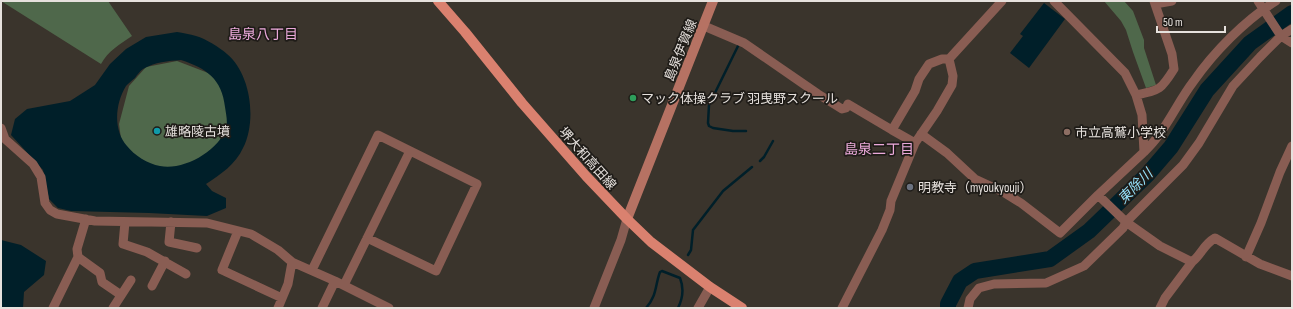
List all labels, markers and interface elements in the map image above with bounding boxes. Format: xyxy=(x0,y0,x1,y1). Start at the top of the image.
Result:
scale bar xyxy=(1157,8,1225,34)
text: 50 m xyxy=(1163,15,1183,30)
street label: 島泉伊賀線 xyxy=(661,17,701,84)
district label: 島泉八丁目 xyxy=(228,26,298,43)
place label: マック体操クラブ 羽曳野スクール xyxy=(641,91,838,107)
marker: マック体操クラブ 羽曳野スクール xyxy=(628,93,638,103)
place label: 雄略陵古墳 xyxy=(165,124,230,140)
street label: 堺大和高田線 xyxy=(555,124,619,193)
place label: 市立高鷲小学校 xyxy=(1075,125,1166,141)
marker: 雄略陵古墳 xyxy=(152,126,162,136)
marker: 市立高鷲小学校 xyxy=(1062,127,1072,137)
district label: 島泉二丁目 xyxy=(844,141,914,158)
water label: 東除川 xyxy=(1114,164,1158,207)
place label: 明教寺（myoukyouji） xyxy=(918,180,1033,196)
marker: 明教寺（myoukyouji） xyxy=(905,182,915,192)

